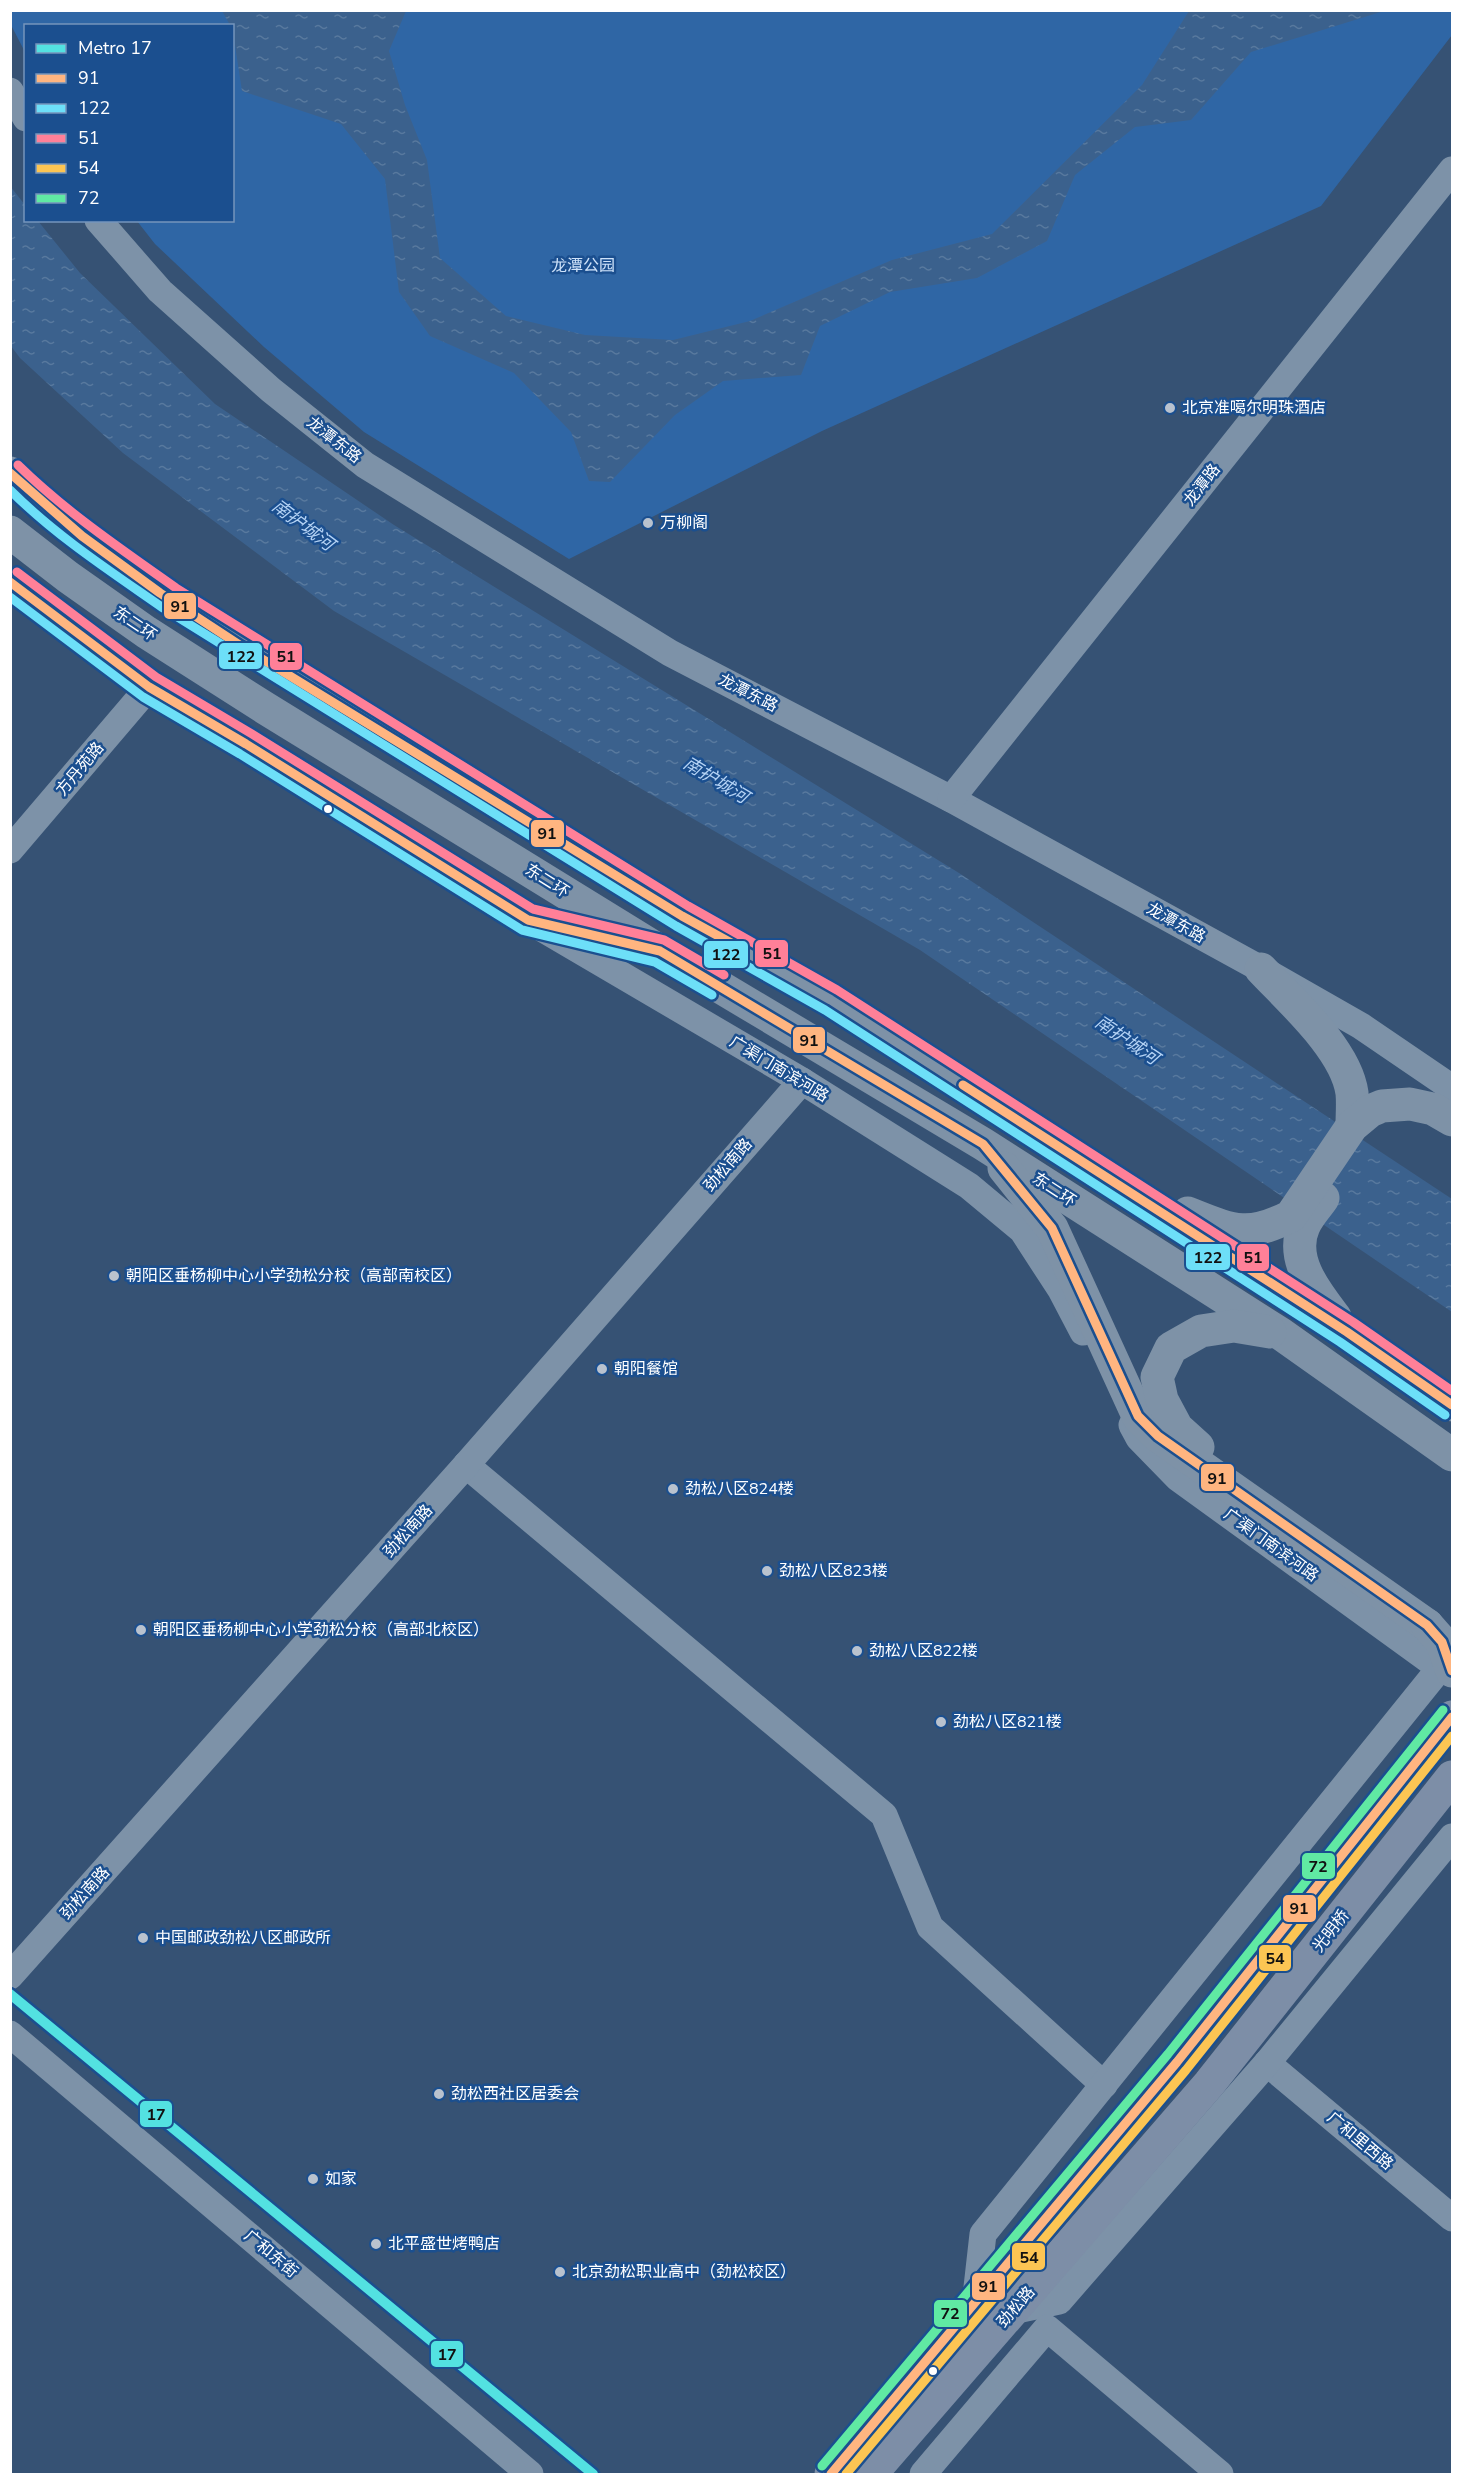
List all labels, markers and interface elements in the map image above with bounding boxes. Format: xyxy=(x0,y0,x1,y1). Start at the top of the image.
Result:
legend xyxy=(24,24,234,222)
text: Metro 17 xyxy=(78,36,152,60)
text: 91 xyxy=(78,66,100,90)
text: 122 xyxy=(78,96,110,120)
text: 51 xyxy=(78,126,100,150)
text: 54 xyxy=(78,156,100,180)
text: 72 xyxy=(78,186,100,210)
park label: 龙潭公园 xyxy=(551,255,615,277)
place label: 北京准噶尔明珠酒店 xyxy=(1182,397,1326,419)
marker: 北京准噶尔明珠酒店 xyxy=(1163,401,1177,415)
street label: 龙潭东路 xyxy=(302,412,366,468)
street label: 龙潭路 xyxy=(1179,459,1225,511)
water label: 南护城河 xyxy=(267,494,341,558)
place label: 万柳阁 xyxy=(660,512,708,534)
marker: 万柳阁 xyxy=(641,516,655,530)
line badge: 91 xyxy=(163,592,197,620)
text: 91 xyxy=(170,596,190,618)
street label: 东二环 xyxy=(109,601,161,647)
line badge: 122 xyxy=(218,642,263,670)
line badge: 51 xyxy=(269,642,303,671)
text: 122 xyxy=(227,646,255,668)
text: 51 xyxy=(276,646,296,668)
street label: 龙潭东路 xyxy=(714,669,782,717)
street label: 方丹苑路 xyxy=(51,737,109,801)
water label: 南护城河 xyxy=(679,751,756,810)
unlabelled marker xyxy=(322,803,334,815)
line badge: 91 xyxy=(530,819,565,848)
text: 91 xyxy=(537,823,557,845)
street label: 东二环 xyxy=(521,859,573,903)
street label: 龙潭东路 xyxy=(1143,898,1209,948)
line badge: 51 xyxy=(754,939,789,968)
line badge: 122 xyxy=(703,940,749,969)
text: 51 xyxy=(762,943,782,965)
text: 122 xyxy=(712,944,740,966)
water label: 南护城河 xyxy=(1090,1010,1166,1072)
line badge: 91 xyxy=(792,1026,826,1054)
text: 91 xyxy=(799,1030,819,1052)
street label: 广渠门南滨河路 xyxy=(725,1031,833,1107)
street label: 劲松南路 xyxy=(699,1134,757,1196)
street label: 东二环 xyxy=(1028,1168,1080,1212)
line badge: 122 xyxy=(1185,1243,1231,1271)
line badge: 51 xyxy=(1236,1243,1270,1272)
text: 122 xyxy=(1194,1247,1222,1269)
text: 51 xyxy=(1243,1247,1263,1269)
place label: 朝阳区垂杨柳中心小学劲松分校（高部南校区） xyxy=(126,1265,462,1287)
marker: 朝阳区垂杨柳中心小学劲松分校（高部南校区） xyxy=(107,1269,121,1283)
place label: 朝阳餐馆 xyxy=(614,1358,678,1380)
marker: 朝阳餐馆 xyxy=(595,1362,609,1376)
line badge: 91 xyxy=(1200,1463,1235,1492)
text: 91 xyxy=(1207,1468,1227,1490)
place label: 劲松八区824楼 xyxy=(685,1478,794,1500)
marker: 劲松八区824楼 xyxy=(666,1482,680,1496)
street label: 劲松南路 xyxy=(378,1500,438,1562)
street label: 广渠门南滨河路 xyxy=(1219,1503,1323,1587)
place label: 劲松八区823楼 xyxy=(779,1560,888,1582)
marker: 劲松八区823楼 xyxy=(760,1564,774,1578)
place label: 朝阳区垂杨柳中心小学劲松分校（高部北校区） xyxy=(153,1619,489,1641)
marker: 朝阳区垂杨柳中心小学劲松分校（高部北校区） xyxy=(134,1623,148,1637)
place label: 劲松八区822楼 xyxy=(869,1640,978,1662)
marker: 劲松八区822楼 xyxy=(850,1644,864,1658)
place label: 劲松八区821楼 xyxy=(953,1711,1062,1733)
marker: 劲松八区821楼 xyxy=(934,1715,948,1729)
line badge: 72 xyxy=(1301,1852,1336,1880)
text: 72 xyxy=(1308,1856,1328,1878)
street label: 劲松南路 xyxy=(55,1862,115,1924)
line badge: 91 xyxy=(1282,1894,1317,1923)
text: 91 xyxy=(1289,1898,1309,1920)
street label: 光明桥 xyxy=(1308,1905,1354,1957)
place label: 中国邮政劲松八区邮政所 xyxy=(155,1927,331,1949)
marker: 中国邮政劲松八区邮政所 xyxy=(136,1931,150,1945)
line badge: 54 xyxy=(1258,1944,1292,1972)
text: 54 xyxy=(1265,1948,1285,1970)
place label: 劲松西社区居委会 xyxy=(451,2083,579,2105)
marker: 劲松西社区居委会 xyxy=(432,2087,446,2101)
line badge: 17 xyxy=(139,2100,173,2128)
text: 17 xyxy=(146,2104,166,2126)
street label: 广和里西路 xyxy=(1322,2107,1398,2175)
place label: 如家 xyxy=(325,2168,357,2190)
marker: 如家 xyxy=(306,2172,320,2186)
street label: 广和东街 xyxy=(239,2225,303,2283)
place label: 北平盛世烤鸭店 xyxy=(388,2233,500,2255)
marker: 北平盛世烤鸭店 xyxy=(369,2237,383,2251)
line badge: 54 xyxy=(1011,2242,1046,2271)
text: 54 xyxy=(1019,2247,1039,2269)
place label: 北京劲松职业高中（劲松校区） xyxy=(572,2261,796,2283)
marker: 北京劲松职业高中（劲松校区） xyxy=(553,2265,567,2279)
line badge: 91 xyxy=(971,2272,1006,2301)
text: 91 xyxy=(978,2276,998,2298)
street label: 劲松路 xyxy=(992,2282,1040,2332)
line badge: 72 xyxy=(933,2299,968,2328)
text: 72 xyxy=(940,2303,960,2325)
line badge: 17 xyxy=(430,2340,464,2368)
text: 17 xyxy=(437,2344,457,2366)
unlabelled marker xyxy=(927,2365,939,2377)

